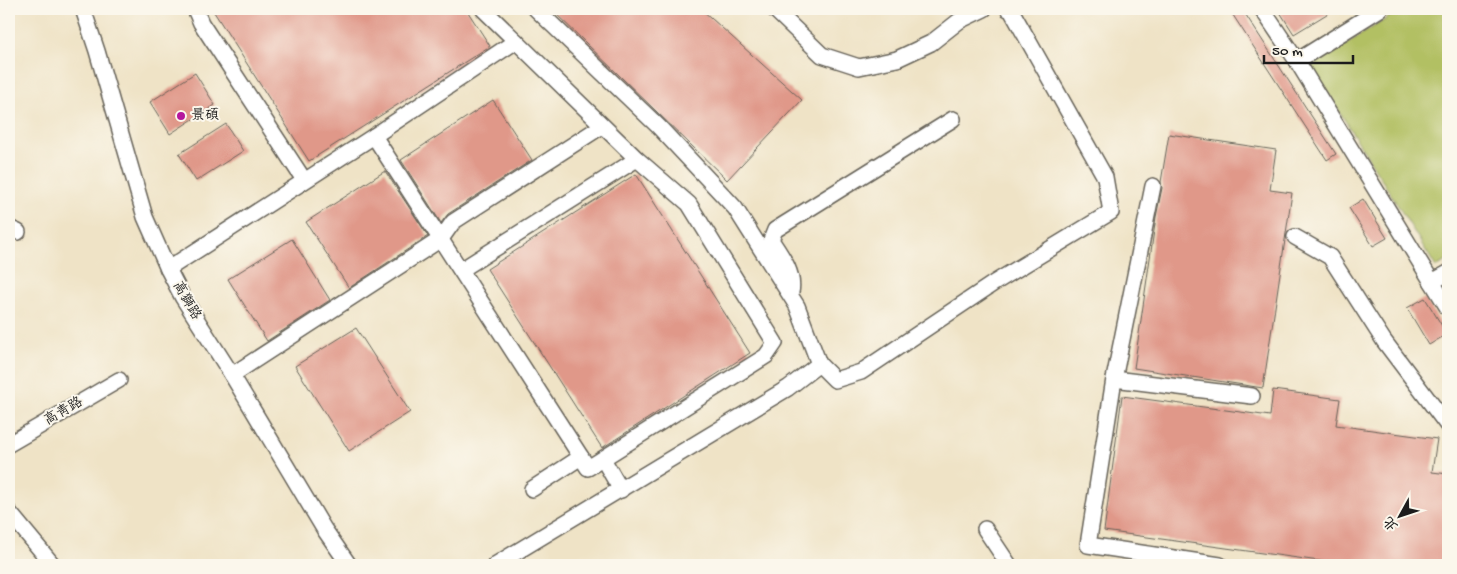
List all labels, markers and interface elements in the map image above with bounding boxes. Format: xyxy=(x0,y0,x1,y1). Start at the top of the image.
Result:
scale bar xyxy=(1264,32,1353,64)
text: 50 m xyxy=(1272,43,1303,61)
place label: 景碩 xyxy=(191,107,219,125)
marker: 景碩 xyxy=(175,110,187,122)
street label: 高獅路 xyxy=(168,278,205,323)
street label: 高青路 xyxy=(41,393,86,430)
north arrow xyxy=(1374,492,1424,542)
text: 北 xyxy=(1381,512,1403,534)

